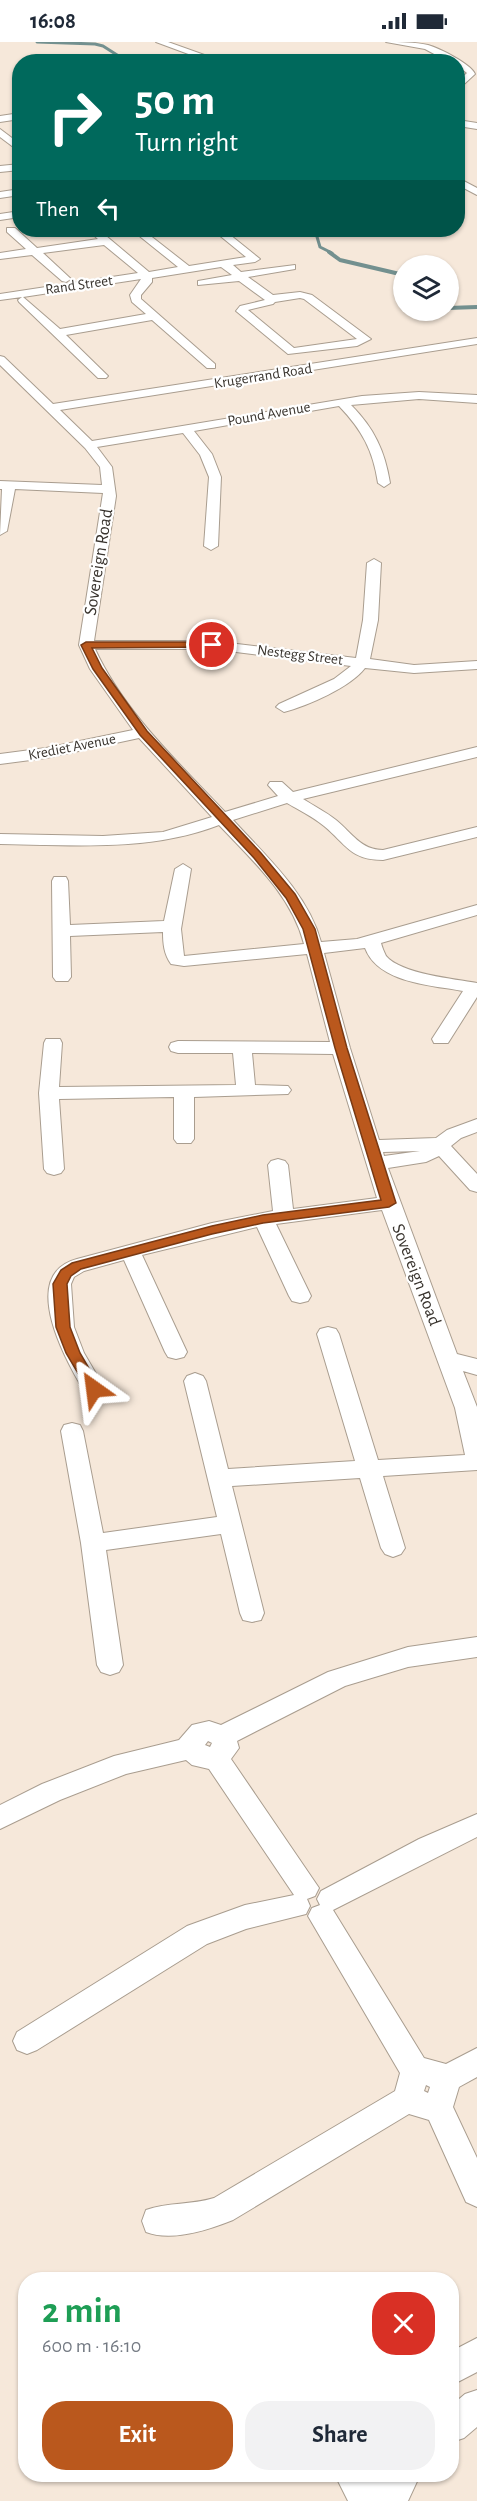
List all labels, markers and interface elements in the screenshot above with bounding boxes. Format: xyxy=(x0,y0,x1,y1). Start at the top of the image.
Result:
text: 16:08 xyxy=(30,10,76,32)
icon: right xyxy=(36,78,114,156)
text: 50 m xyxy=(135,80,215,122)
text: Turn right xyxy=(135,129,238,156)
icon: left xyxy=(92,192,125,225)
text: Then xyxy=(36,198,80,220)
map controls xyxy=(393,255,459,321)
button: layers xyxy=(393,255,459,321)
street label: Rand Street xyxy=(44,273,114,297)
street label: Krugerrand Road xyxy=(213,361,313,391)
street label: Pound Avenue xyxy=(226,399,312,429)
street label: Sovereign Road xyxy=(82,507,116,617)
pin xyxy=(186,619,237,670)
icon: arrive xyxy=(195,628,228,661)
street label: Nestegg Street xyxy=(256,642,344,668)
street label: Krediet Avenue xyxy=(27,731,117,763)
street label: Sovereign Road xyxy=(388,1222,444,1328)
position arrow xyxy=(62,1357,126,1421)
button: close xyxy=(372,2292,435,2355)
text: 2 min xyxy=(42,2293,122,2329)
text: 600 m · 16:10 xyxy=(42,2336,141,2356)
button: Exit xyxy=(42,2401,233,2470)
button: Share xyxy=(245,2401,435,2470)

